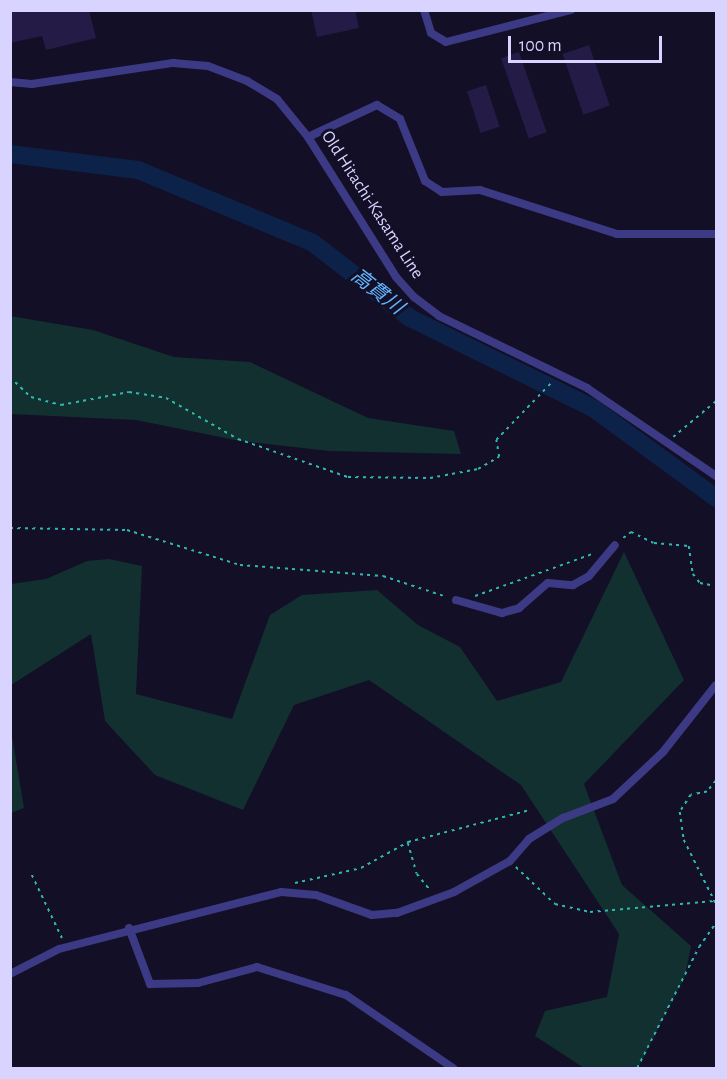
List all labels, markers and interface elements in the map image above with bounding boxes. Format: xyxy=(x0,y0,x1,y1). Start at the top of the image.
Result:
scale bar xyxy=(511,24,666,62)
text: 100 m xyxy=(519,37,562,55)
street label: Old Hitachi-Kasama Line xyxy=(316,127,428,283)
water label: 高貫川 xyxy=(346,264,408,320)

